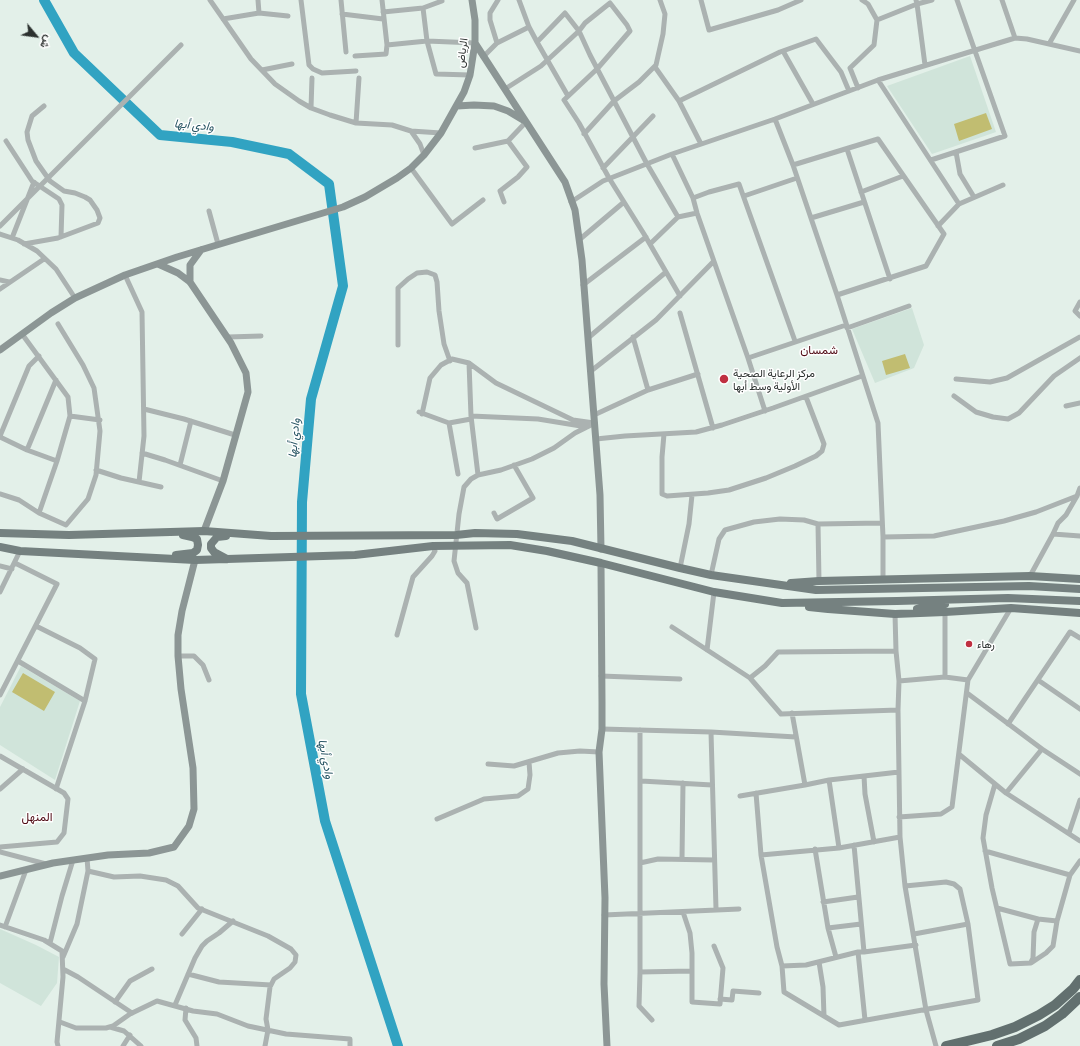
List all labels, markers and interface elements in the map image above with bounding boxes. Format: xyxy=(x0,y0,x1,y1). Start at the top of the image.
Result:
north arrow xyxy=(16,16,56,56)
text: ش xyxy=(38,33,56,51)
street label: الرياض xyxy=(454,37,470,69)
water label: وادي أبها xyxy=(173,116,215,134)
district label: شمسان xyxy=(800,343,838,357)
place label: مركز الرعاية الصحية الأولية وسط أبها xyxy=(733,366,815,392)
marker: مركز الرعاية الصحية الأولية وسط أبها xyxy=(718,373,730,385)
water label: وادي أبها xyxy=(285,417,303,459)
place label: رهاء xyxy=(977,637,995,651)
marker: رهاء xyxy=(964,639,974,649)
water label: وادي أبها xyxy=(315,738,337,780)
district label: المنهل xyxy=(21,810,53,824)

